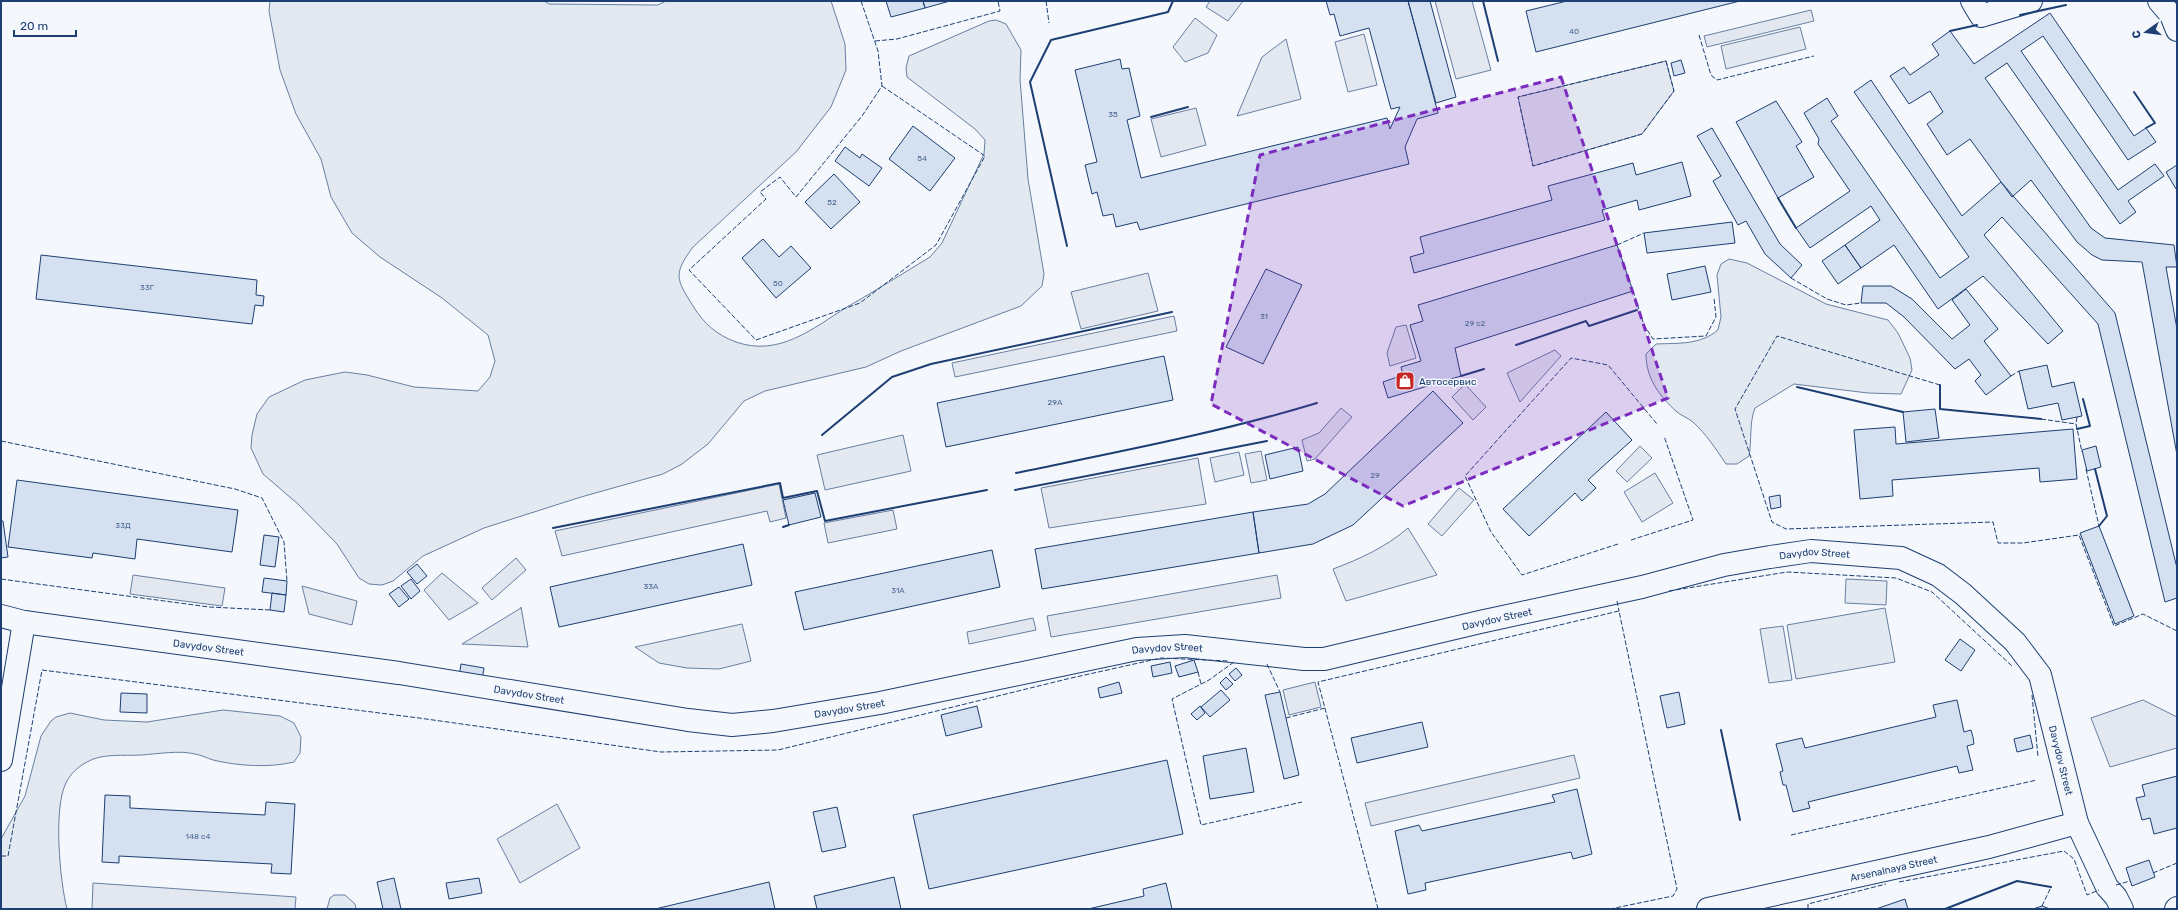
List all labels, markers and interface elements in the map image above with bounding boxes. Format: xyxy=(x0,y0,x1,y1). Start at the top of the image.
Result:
scale bar xyxy=(14,12,76,38)
north arrow xyxy=(2126,12,2166,52)
text: 20 m xyxy=(20,19,48,33)
house number: 40 xyxy=(1569,27,1579,36)
text: С xyxy=(2129,29,2144,40)
house number: 35 xyxy=(1108,110,1118,119)
house number: 54 xyxy=(917,154,927,163)
house number: 52 xyxy=(827,198,837,207)
house number: 50 xyxy=(773,279,783,288)
house number: 33Г xyxy=(140,283,155,292)
house number: 31 xyxy=(1260,312,1268,321)
house number: 29 с2 xyxy=(1465,319,1486,328)
shop icon: Автосервис xyxy=(1394,370,1416,392)
place label: Автосервис xyxy=(1419,376,1477,388)
house number: 29А xyxy=(1048,398,1063,407)
house number: 29 xyxy=(1370,471,1380,480)
house number: 33Д xyxy=(115,521,131,530)
street label: Davydov Street xyxy=(1778,546,1851,563)
house number: 33А xyxy=(644,582,659,591)
house number: 31А xyxy=(891,586,905,595)
street label: Davydov Street xyxy=(1461,606,1533,633)
street label: Davydov Street xyxy=(172,637,245,659)
street label: Davydov Street xyxy=(1131,641,1204,657)
street label: Davydov Street xyxy=(493,683,565,707)
street label: Davydov Street xyxy=(813,697,886,721)
street label: Davydov Street xyxy=(2046,724,2075,797)
house number: 148 с4 xyxy=(186,832,210,841)
street label: Arsenalnaya Street xyxy=(1849,854,1939,884)

